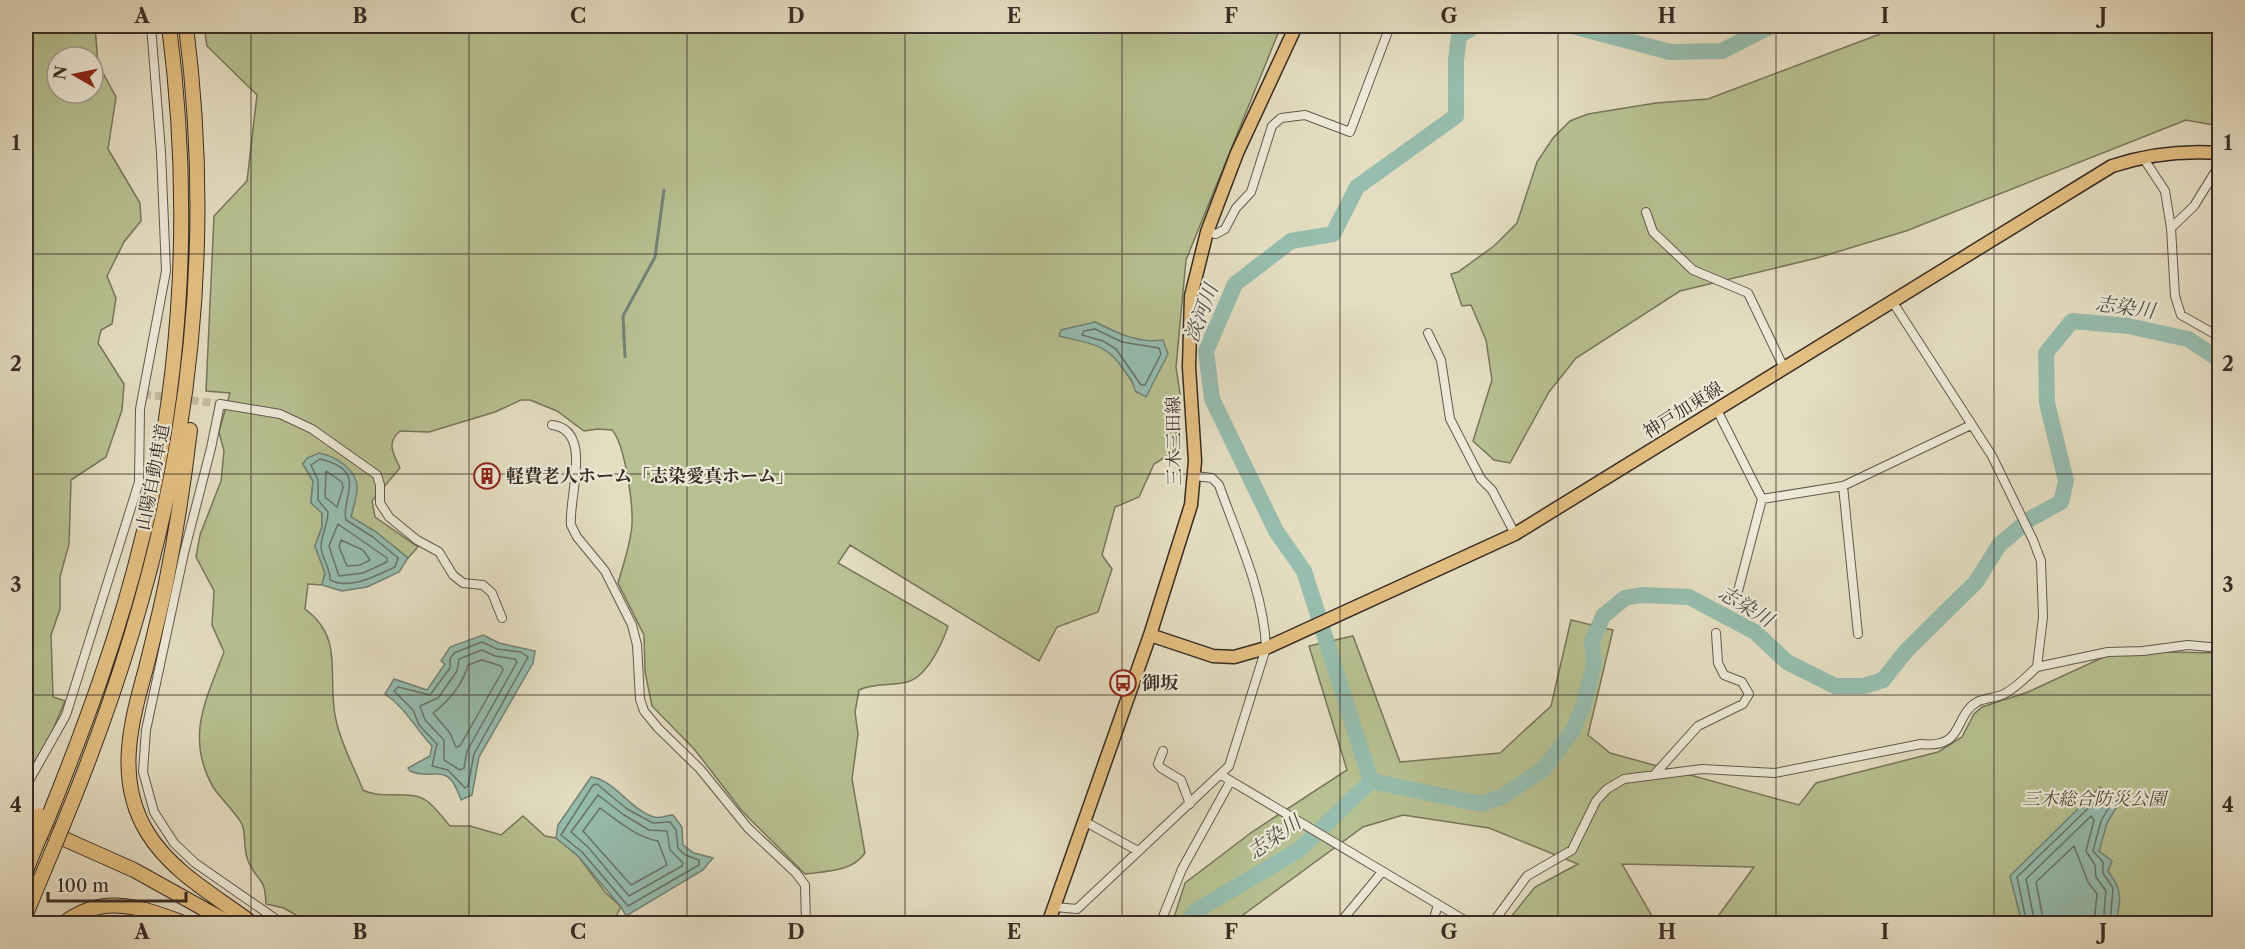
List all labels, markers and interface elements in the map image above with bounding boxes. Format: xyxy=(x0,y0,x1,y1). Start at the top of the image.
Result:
text: A xyxy=(133,4,150,28)
text: B xyxy=(353,4,368,28)
text: C xyxy=(570,4,586,28)
text: D xyxy=(787,4,805,28)
text: E xyxy=(1007,4,1021,28)
text: F xyxy=(1224,4,1238,28)
text: G xyxy=(1441,4,1458,28)
text: H xyxy=(1658,4,1676,28)
text: I xyxy=(1881,4,1889,28)
text: J xyxy=(2095,4,2107,28)
north arrow xyxy=(45,45,105,105)
text: N xyxy=(49,64,71,81)
text: 1 xyxy=(12,131,21,155)
text: 1 xyxy=(2224,131,2233,155)
water label: 淡河川 xyxy=(1179,279,1224,345)
water label: 志染川 xyxy=(2094,291,2158,323)
text: 2 xyxy=(10,352,22,376)
text: 2 xyxy=(2222,352,2234,376)
street label: 神戸加東線 xyxy=(1639,377,1727,443)
street label: 三木三田線 xyxy=(1162,396,1186,486)
street label: 山陽自動車道 xyxy=(132,422,174,532)
building icon: 軽費老人ホーム「志染愛真ホーム」 xyxy=(472,461,502,491)
place label: 軽費老人ホーム「志染愛真ホーム」 xyxy=(506,465,794,487)
text: 3 xyxy=(10,573,22,597)
text: 3 xyxy=(2222,573,2234,597)
water label: 志染川 xyxy=(1714,580,1780,633)
bus stop icon: 御坂 xyxy=(1108,668,1138,698)
place label: 御坂 xyxy=(1142,672,1179,694)
park label: 三木総合防災公園 xyxy=(2022,788,2169,810)
text: 4 xyxy=(10,793,22,817)
text: 4 xyxy=(2222,793,2234,817)
water label: 志染川 xyxy=(1243,809,1307,864)
scale bar xyxy=(48,865,186,903)
text: 100 m xyxy=(57,875,109,897)
text: A xyxy=(133,920,150,944)
text: B xyxy=(353,920,368,944)
text: C xyxy=(570,920,586,944)
text: D xyxy=(787,920,805,944)
text: E xyxy=(1007,920,1021,944)
text: F xyxy=(1224,920,1238,944)
text: G xyxy=(1441,920,1458,944)
text: H xyxy=(1658,920,1676,944)
text: I xyxy=(1881,920,1889,944)
text: J xyxy=(2095,920,2107,944)

